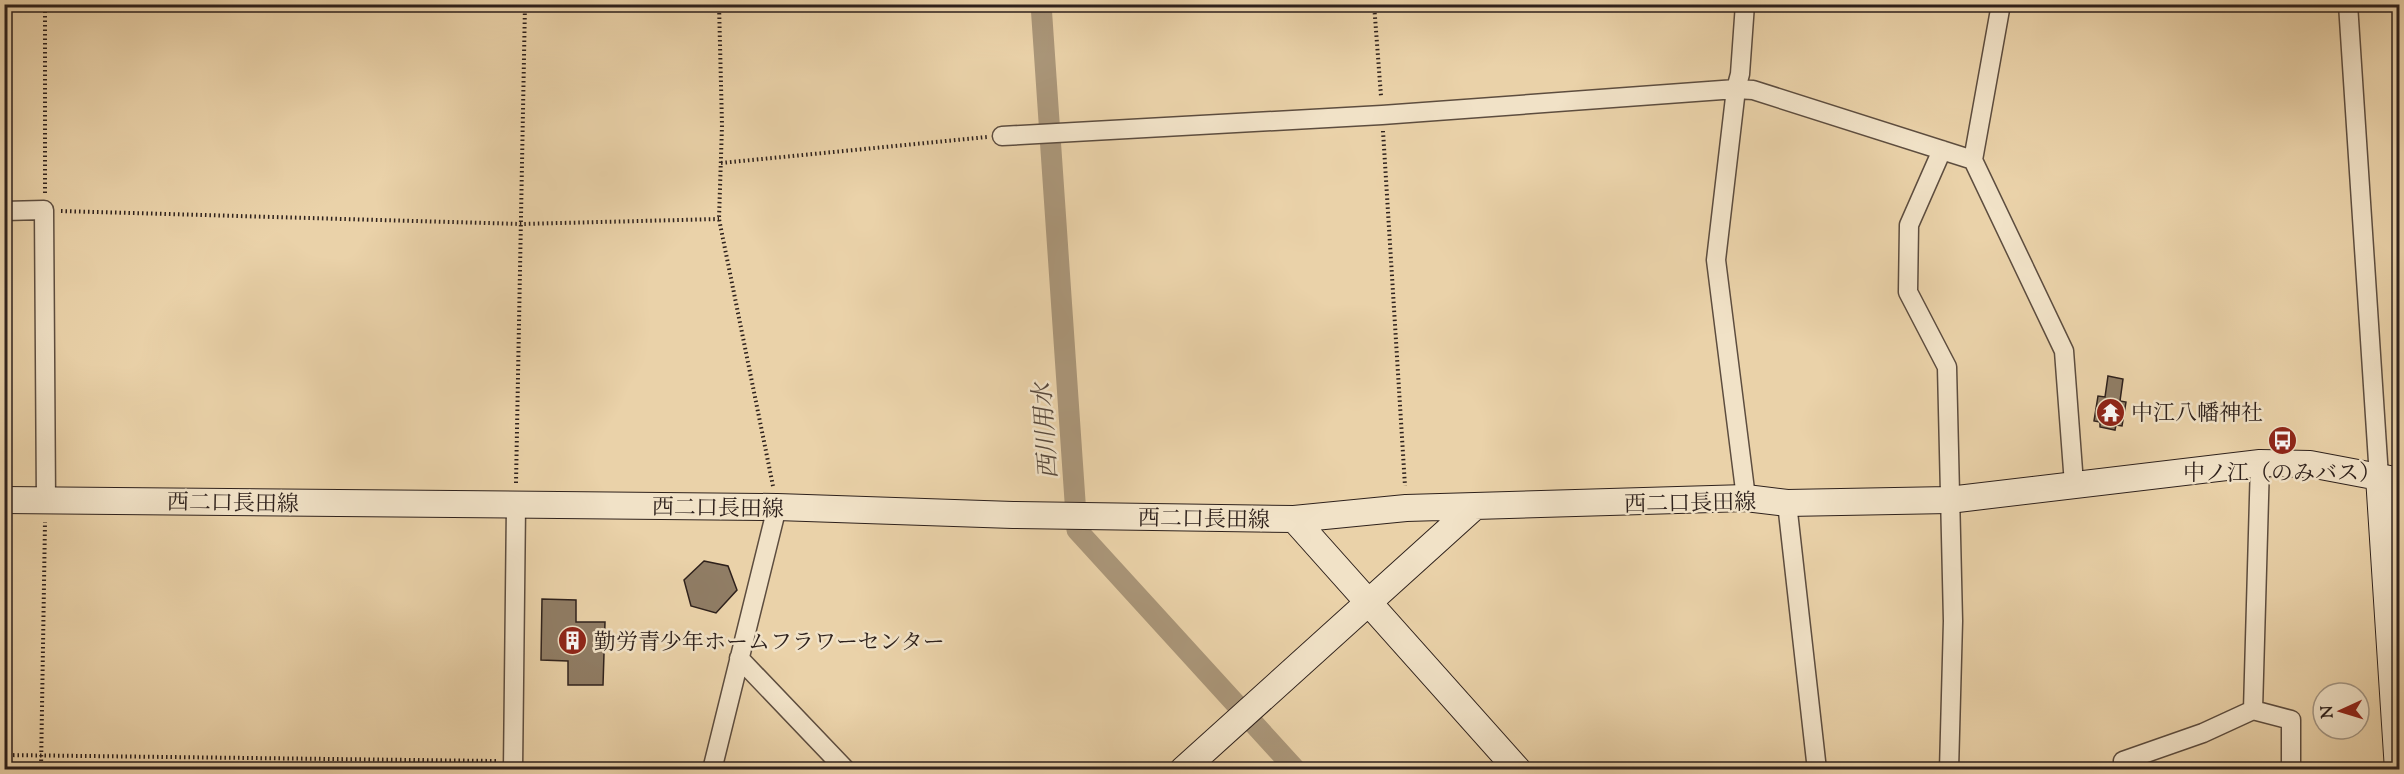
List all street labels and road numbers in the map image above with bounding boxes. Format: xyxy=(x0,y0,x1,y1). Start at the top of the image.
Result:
street label: 西二口長田線 xyxy=(167,488,299,522)
street label: 西二口長田線 xyxy=(1624,488,1756,522)
street label: 西二口長田線 xyxy=(652,493,784,527)
street label: 西二口長田線 xyxy=(1138,504,1270,538)

